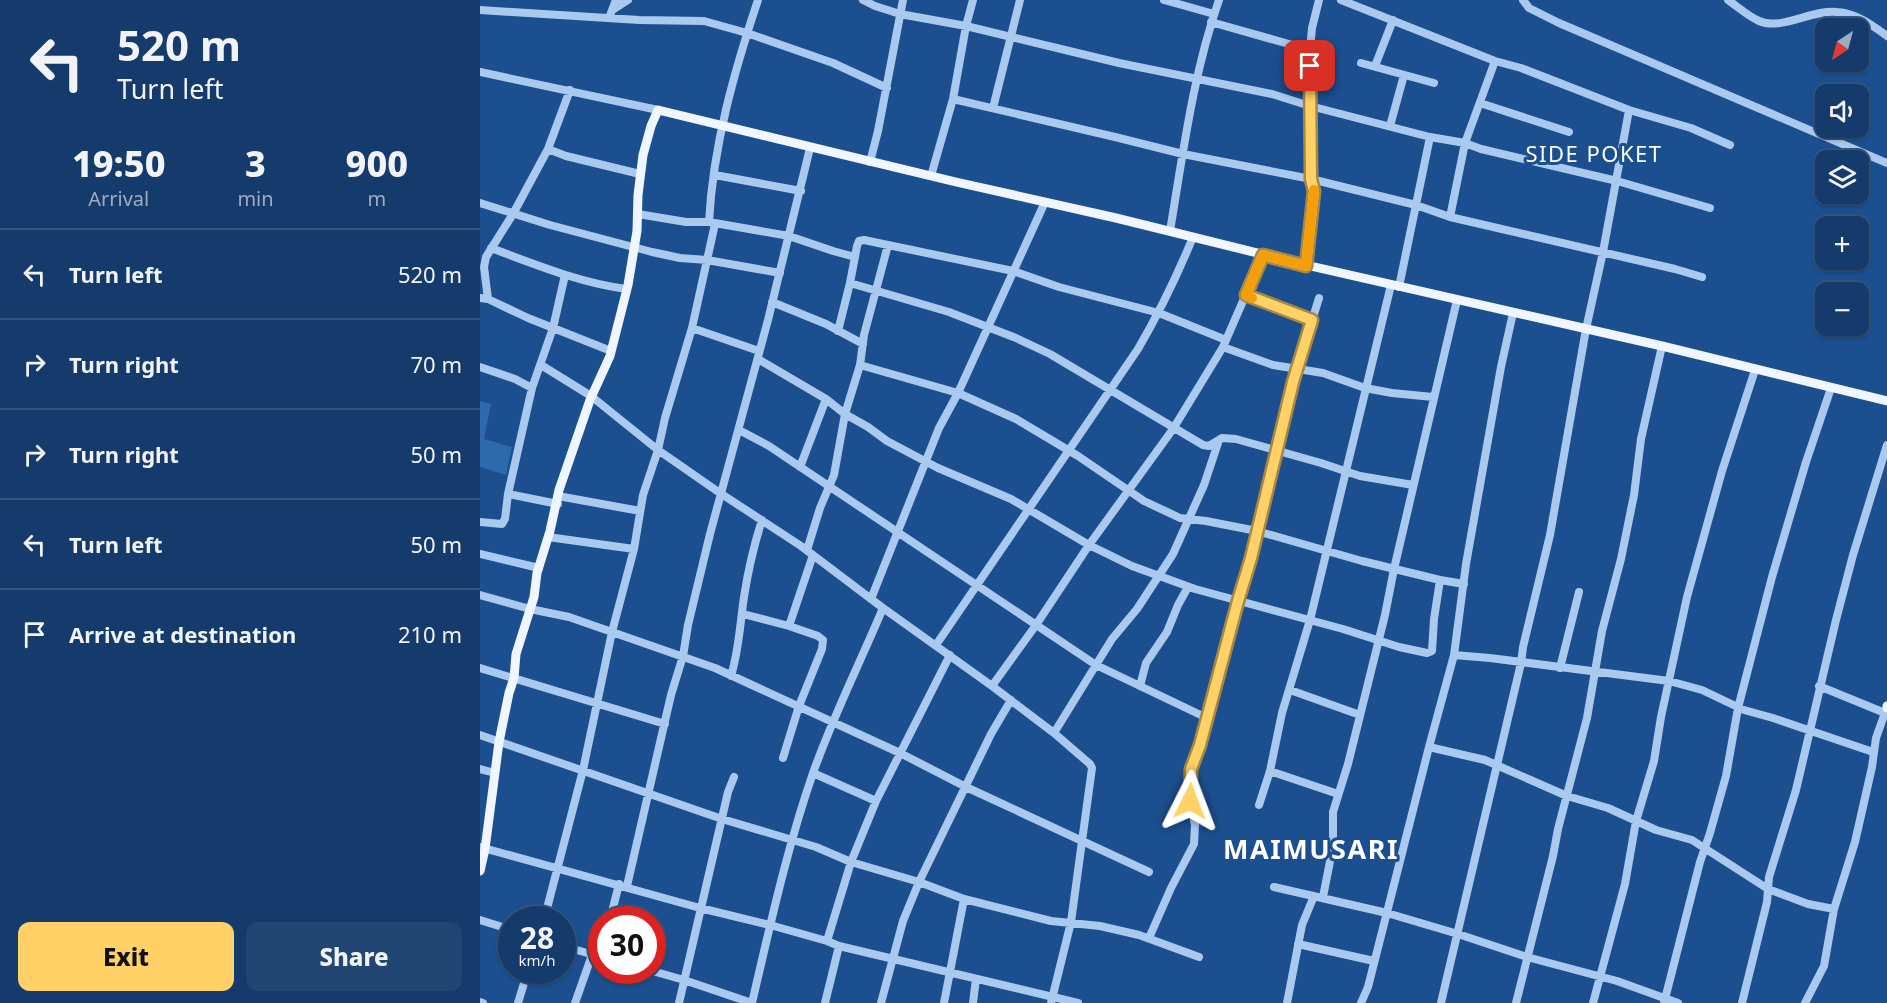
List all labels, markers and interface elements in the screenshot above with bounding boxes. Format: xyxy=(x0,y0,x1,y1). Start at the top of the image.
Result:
text: 520 m xyxy=(117,16,241,73)
north arrow xyxy=(1815,18,1869,72)
map controls xyxy=(1815,18,1869,336)
icon: left xyxy=(18,24,96,102)
pin xyxy=(1284,40,1335,91)
icon: arrive xyxy=(1293,49,1326,82)
text: Turn left xyxy=(117,70,223,107)
button: sound xyxy=(1815,84,1869,138)
district label: SIDE POKET xyxy=(1525,138,1663,168)
text: 19:50 xyxy=(72,139,165,188)
text: 3 xyxy=(245,139,266,188)
text: 900 xyxy=(346,139,408,188)
button: layers xyxy=(1815,150,1869,204)
text: Arrival xyxy=(88,185,149,212)
text: min xyxy=(237,185,274,212)
text: m xyxy=(367,185,386,212)
button: + xyxy=(1815,216,1869,270)
icon: left xyxy=(18,258,51,291)
text: Turn left xyxy=(69,259,163,289)
text: 520 m xyxy=(398,259,462,289)
button: − xyxy=(1815,282,1869,336)
icon: right xyxy=(18,348,51,381)
text: Turn right xyxy=(69,349,179,379)
text: 70 m xyxy=(411,349,462,379)
icon: right xyxy=(18,438,51,471)
text: Turn right xyxy=(69,439,179,469)
text: 50 m xyxy=(411,439,462,469)
icon: left xyxy=(18,528,51,561)
text: Turn left xyxy=(69,529,163,559)
text: 50 m xyxy=(411,529,462,559)
icon: arrive xyxy=(18,618,51,651)
text: Arrive at destination xyxy=(69,619,296,649)
text: 210 m xyxy=(398,619,462,649)
position arrow xyxy=(1158,769,1222,833)
district label: MAIMUSARI xyxy=(1223,830,1399,867)
speed limit sign: 30 xyxy=(588,906,666,984)
text: 28 xyxy=(520,917,554,958)
button: Exit xyxy=(18,922,234,991)
button: Share xyxy=(246,922,462,991)
text: km/h xyxy=(519,950,555,970)

